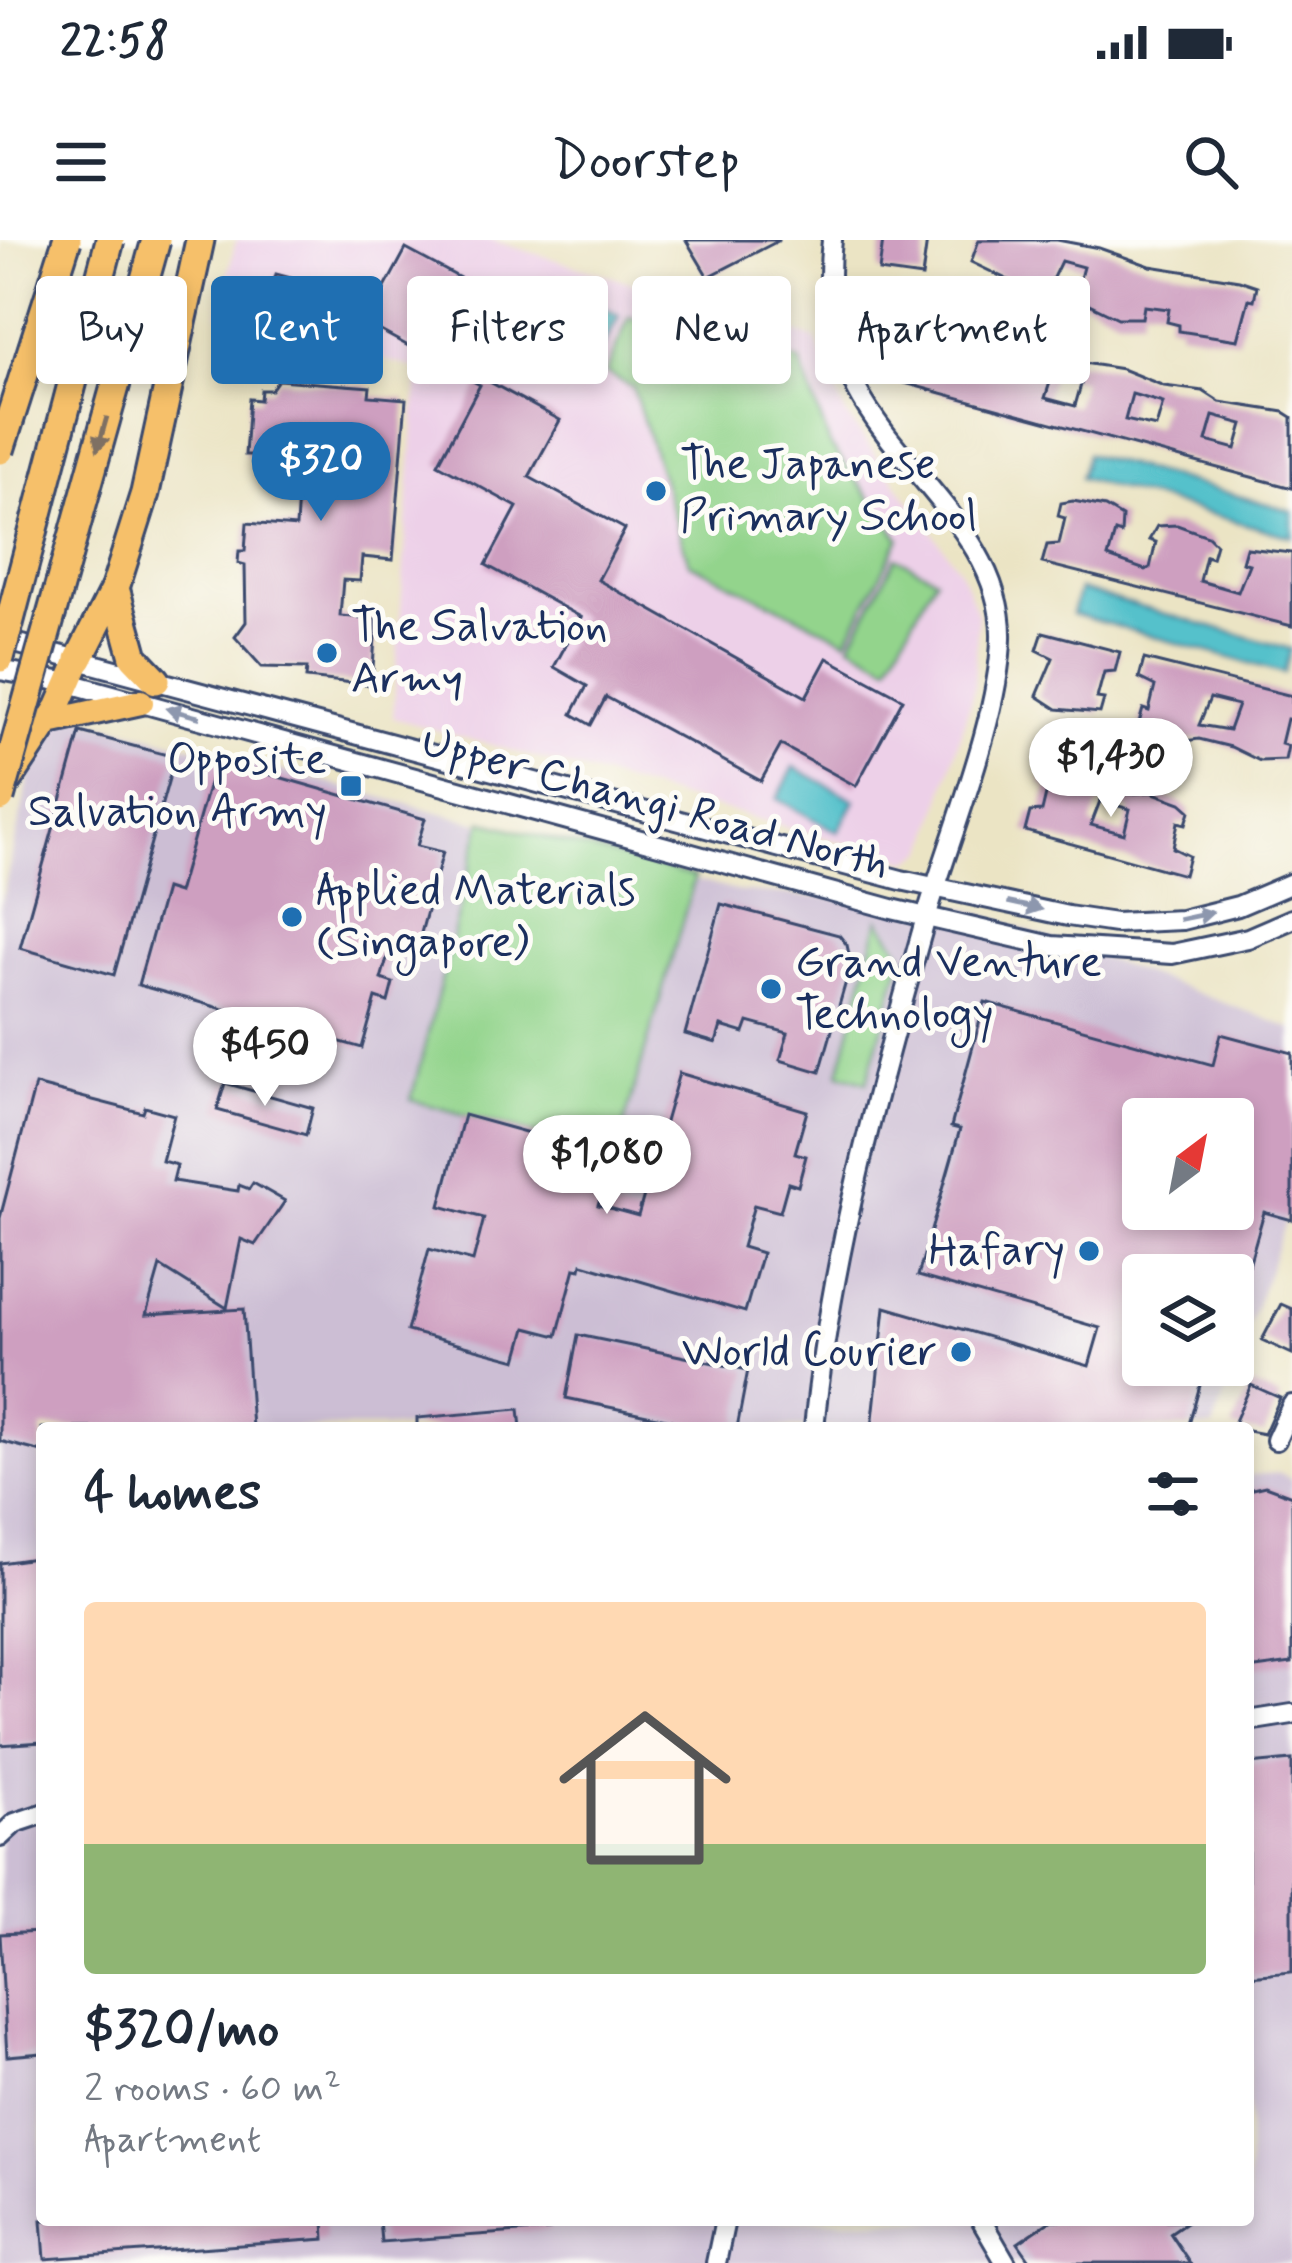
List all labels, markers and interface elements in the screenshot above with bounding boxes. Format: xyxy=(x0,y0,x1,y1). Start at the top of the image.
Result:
text: 22:58 xyxy=(60,13,170,72)
text: Doorstep xyxy=(552,127,740,198)
icon: menu xyxy=(48,129,114,195)
icon: search xyxy=(1178,129,1244,195)
chip: Buy xyxy=(36,276,187,384)
chip: Rent xyxy=(211,276,383,384)
chip: Filters xyxy=(407,276,608,384)
chip: New xyxy=(632,276,791,384)
chip: Apartment xyxy=(815,276,1090,384)
one-way arrow xyxy=(91,415,110,452)
pin: $320 xyxy=(250,422,392,524)
text: $320 xyxy=(279,435,363,486)
place label: The Japanese Primary School xyxy=(680,436,977,547)
marker: The Japanese Primary School xyxy=(643,478,669,504)
place label: The Salvation Army xyxy=(351,598,608,709)
marker: The Salvation Army xyxy=(314,640,340,666)
one-way arrow xyxy=(164,703,201,722)
street label: Upper Changi Road North xyxy=(415,713,895,895)
pin: $1,430 xyxy=(1013,718,1209,820)
place label: Opposite Salvation Army xyxy=(28,731,327,842)
text: $1,430 xyxy=(1056,731,1166,782)
marker: Opposite Salvation Army xyxy=(338,773,364,799)
place label: Applied Materials (Singapore) xyxy=(316,862,636,977)
one-way arrow xyxy=(1007,898,1045,917)
marker: Applied Materials (Singapore) xyxy=(279,904,305,930)
one-way arrow xyxy=(1178,905,1215,924)
place label: Grand Venture Technology xyxy=(795,934,1102,1049)
marker: Grand Venture Technology xyxy=(758,976,784,1002)
pin: $450 xyxy=(194,1007,336,1109)
text: $450 xyxy=(220,1020,310,1071)
north arrow xyxy=(1122,1098,1254,1230)
map controls xyxy=(1122,1098,1254,1386)
pin: $1,080 xyxy=(509,1115,705,1217)
text: $1,080 xyxy=(550,1128,664,1179)
place label: Hafary xyxy=(928,1222,1065,1281)
marker: Hafary xyxy=(1076,1238,1102,1264)
button: layers xyxy=(1122,1254,1254,1386)
place label: World Courier xyxy=(682,1323,937,1382)
marker: World Courier xyxy=(948,1339,974,1365)
text: 4 homes xyxy=(84,1461,261,1527)
icon: filters xyxy=(1140,1461,1206,1527)
icon: home xyxy=(537,1680,753,1896)
text: $320/mo xyxy=(84,1998,279,2064)
text: 2 rooms · 60 m² xyxy=(84,2064,341,2115)
text: Apartment xyxy=(84,2115,261,2166)

